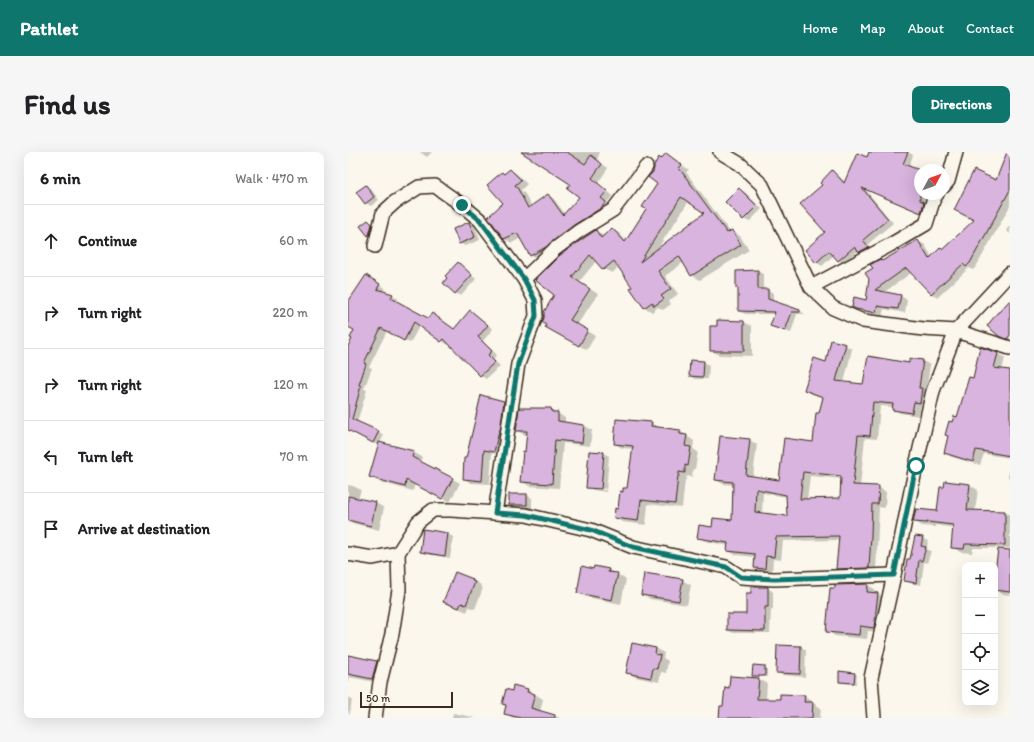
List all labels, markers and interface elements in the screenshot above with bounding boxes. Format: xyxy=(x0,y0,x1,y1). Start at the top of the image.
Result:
text: Pathlet xyxy=(20,17,78,40)
text: Home xyxy=(803,20,838,37)
text: Map xyxy=(860,20,886,37)
text: About xyxy=(908,20,944,37)
text: Contact xyxy=(966,20,1014,37)
button: Directions xyxy=(912,86,1010,123)
text: Find us xyxy=(24,87,111,121)
north arrow xyxy=(914,164,950,200)
text: 6 min xyxy=(40,168,81,188)
text: Walk · 470 m xyxy=(235,171,308,186)
route end xyxy=(453,196,471,214)
icon: ahead xyxy=(40,230,62,252)
text: Continue xyxy=(78,232,137,250)
text: 60 m xyxy=(279,233,308,248)
icon: right xyxy=(40,302,62,324)
text: Turn right xyxy=(78,304,142,322)
text: 220 m xyxy=(272,305,308,320)
icon: right xyxy=(40,374,62,396)
text: Turn right xyxy=(78,376,142,394)
text: 120 m xyxy=(273,377,308,392)
icon: left xyxy=(40,446,62,468)
text: Turn left xyxy=(78,448,133,466)
text: 70 m xyxy=(280,449,308,464)
route start xyxy=(907,457,925,475)
icon: arrive xyxy=(40,518,62,540)
text: Arrive at destination xyxy=(78,520,210,538)
map controls xyxy=(962,562,998,706)
button: + xyxy=(962,562,998,598)
button: − xyxy=(962,598,998,634)
button: locate xyxy=(962,634,998,670)
button: layers xyxy=(962,670,998,706)
scale bar xyxy=(360,690,453,709)
text: 50 m xyxy=(366,692,390,705)

